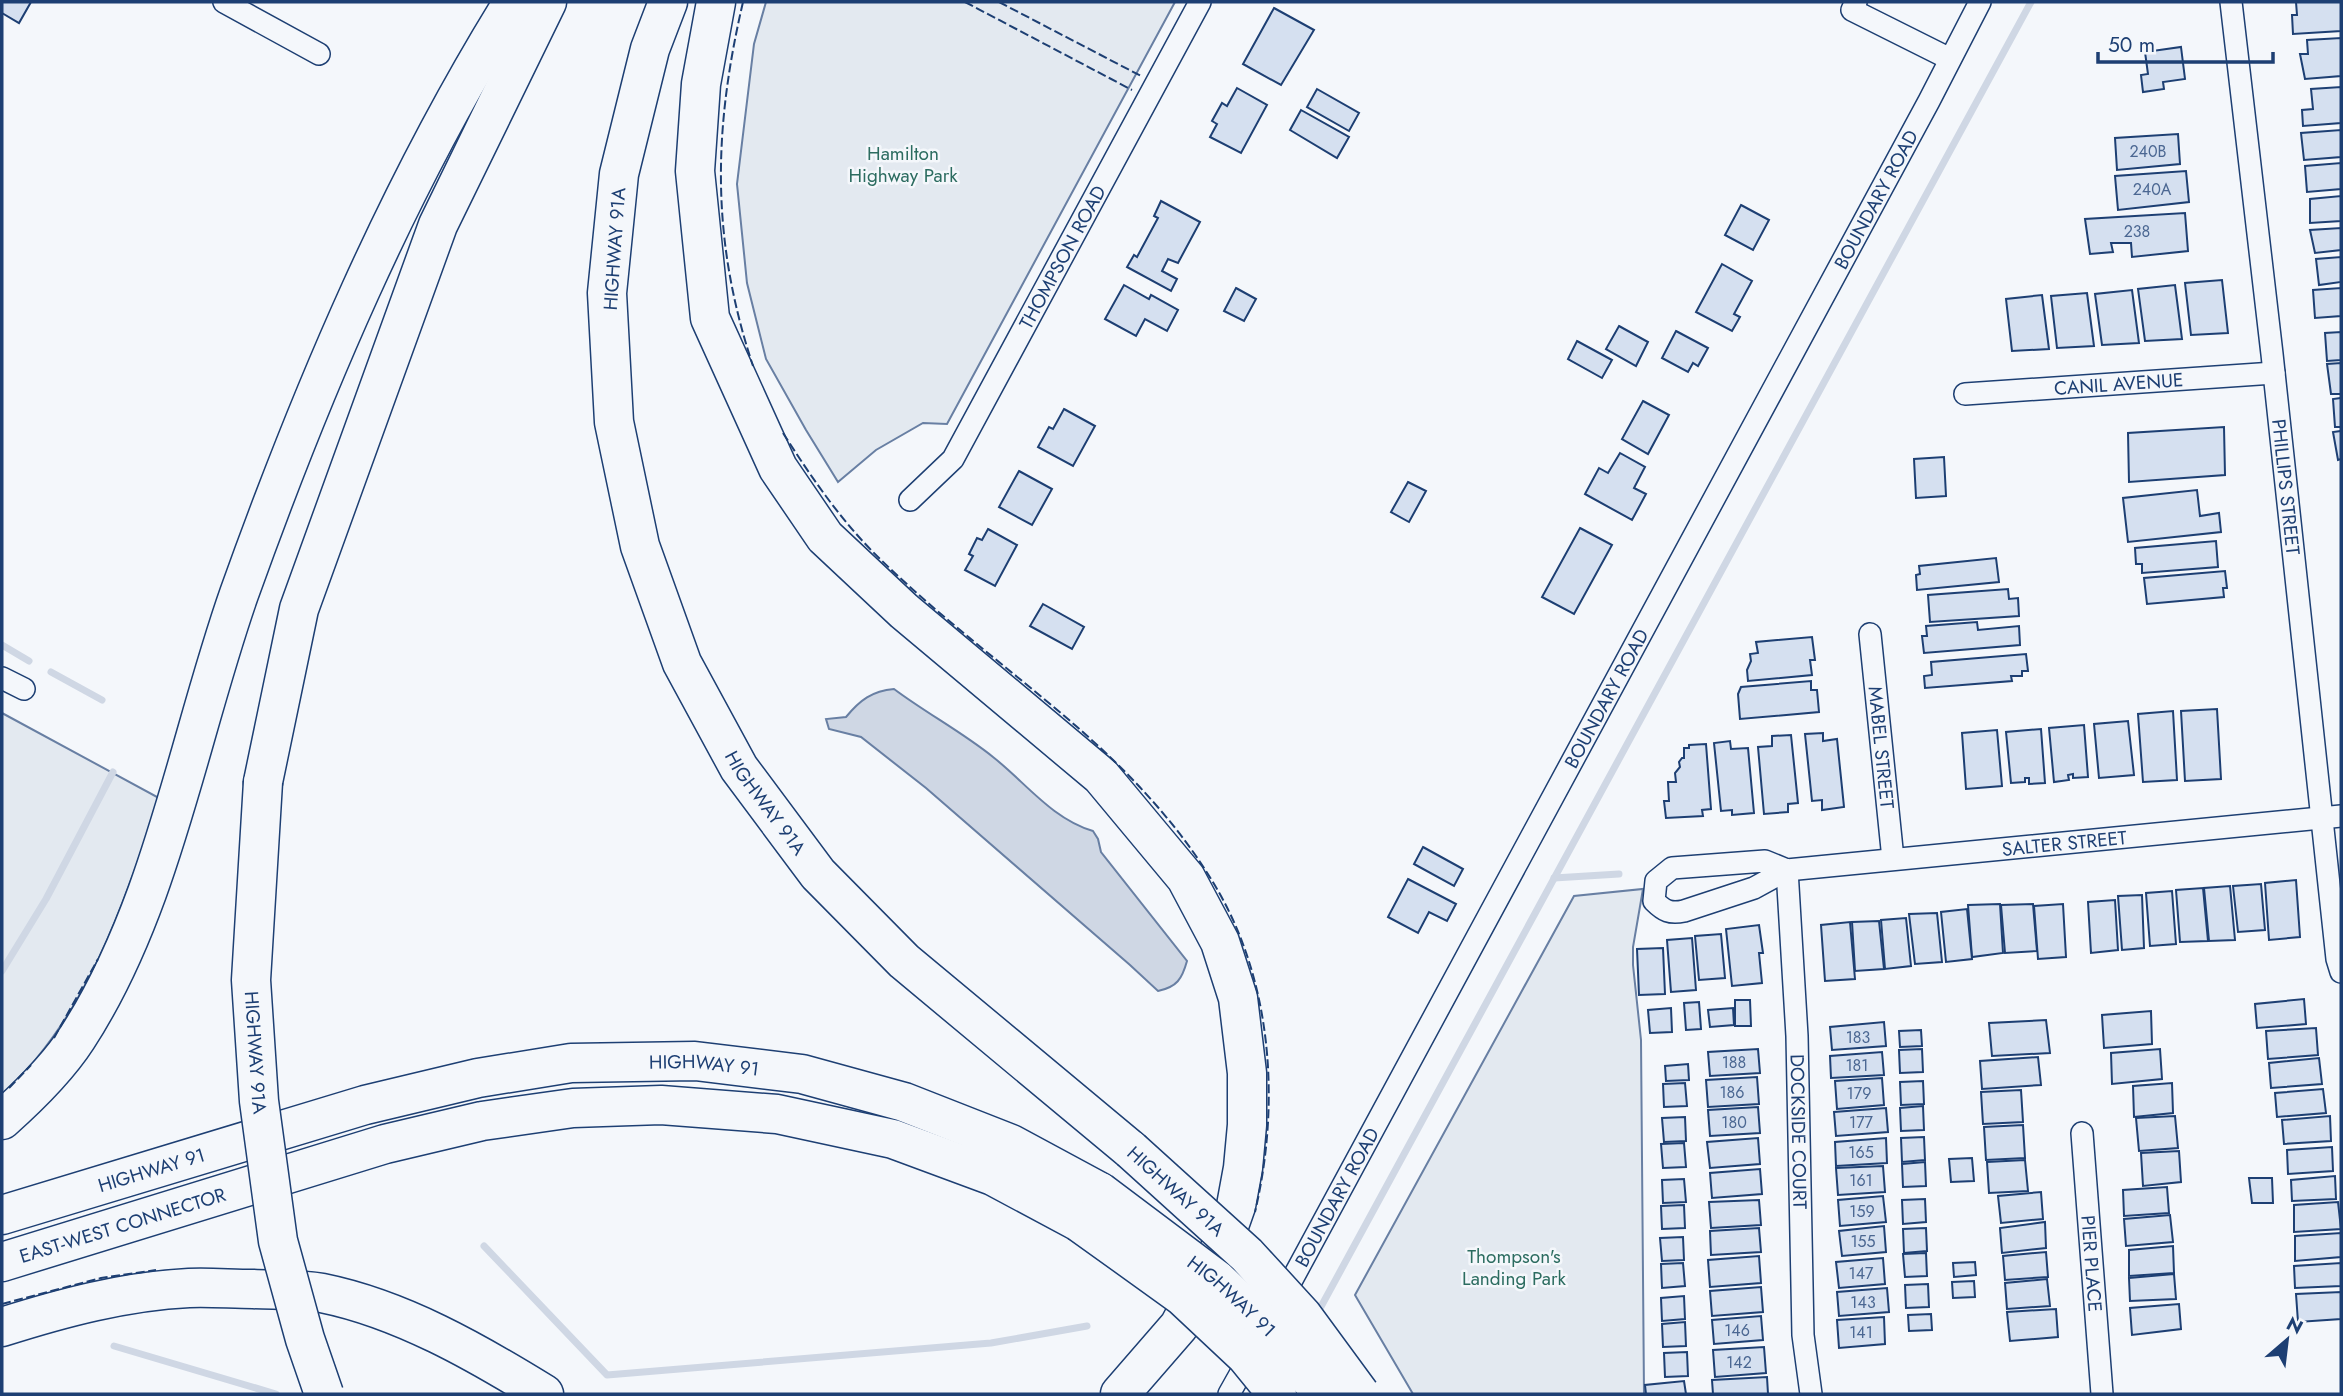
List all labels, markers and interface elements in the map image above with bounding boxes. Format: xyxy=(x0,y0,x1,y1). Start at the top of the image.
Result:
scale bar xyxy=(2098,21,2273,65)
text: 50 m xyxy=(2108,30,2155,60)
street label: BOUNDARY ROAD xyxy=(1828,125,1925,274)
park label: Hamilton Highway Park xyxy=(848,140,958,189)
house number: 240B xyxy=(2130,140,2167,163)
house number: 240A xyxy=(2133,178,2172,201)
street label: THOMPSON ROAD xyxy=(1013,181,1112,334)
street label: HIGHWAY 91A xyxy=(597,186,632,311)
house number: 238 xyxy=(2124,220,2150,243)
street label: CANIL AVENUE xyxy=(2053,366,2184,402)
street label: PHILLIPS STREET xyxy=(2265,418,2307,556)
street label: BOUNDARY ROAD xyxy=(1558,624,1655,773)
street label: MABEL STREET xyxy=(1861,685,1901,810)
street label: HIGHWAY 91A xyxy=(718,746,813,861)
street label: SALTER STREET xyxy=(2000,824,2128,863)
street label: HIGHWAY 91A xyxy=(238,990,274,1116)
house number: 183 xyxy=(1846,1026,1871,1049)
street label: HIGHWAY 91 xyxy=(649,1048,761,1083)
house number: 188 xyxy=(1722,1051,1746,1074)
street label: DOCKSIDE COURT xyxy=(1783,1054,1813,1210)
house number: 181 xyxy=(1845,1054,1869,1077)
house number: 186 xyxy=(1719,1081,1745,1104)
house number: 179 xyxy=(1847,1082,1871,1105)
house number: 180 xyxy=(1721,1111,1747,1134)
house number: 177 xyxy=(1849,1111,1874,1134)
street label: BOUNDARY ROAD xyxy=(1288,1123,1386,1272)
street label: HIGHWAY 91A xyxy=(1121,1140,1231,1243)
street label: HIGHWAY 91 xyxy=(95,1141,208,1199)
house number: 165 xyxy=(1848,1141,1874,1164)
house number: 161 xyxy=(1849,1169,1873,1192)
street label: EAST-WEST CONNECTOR xyxy=(16,1181,229,1270)
house number: 159 xyxy=(1849,1200,1875,1223)
street label: PIER PLACE xyxy=(2074,1214,2109,1313)
house number: 155 xyxy=(1850,1230,1876,1253)
park label: Thompson's Landing Park xyxy=(1462,1243,1567,1292)
street label: HIGHWAY 91 xyxy=(1182,1249,1282,1343)
house number: 147 xyxy=(1849,1262,1874,1285)
house number: 143 xyxy=(1850,1291,1876,1314)
north arrow xyxy=(2252,1305,2322,1375)
text: N xyxy=(2282,1310,2308,1341)
house number: 146 xyxy=(1724,1319,1750,1342)
house number: 141 xyxy=(1849,1321,1873,1344)
house number: 142 xyxy=(1726,1351,1752,1374)

